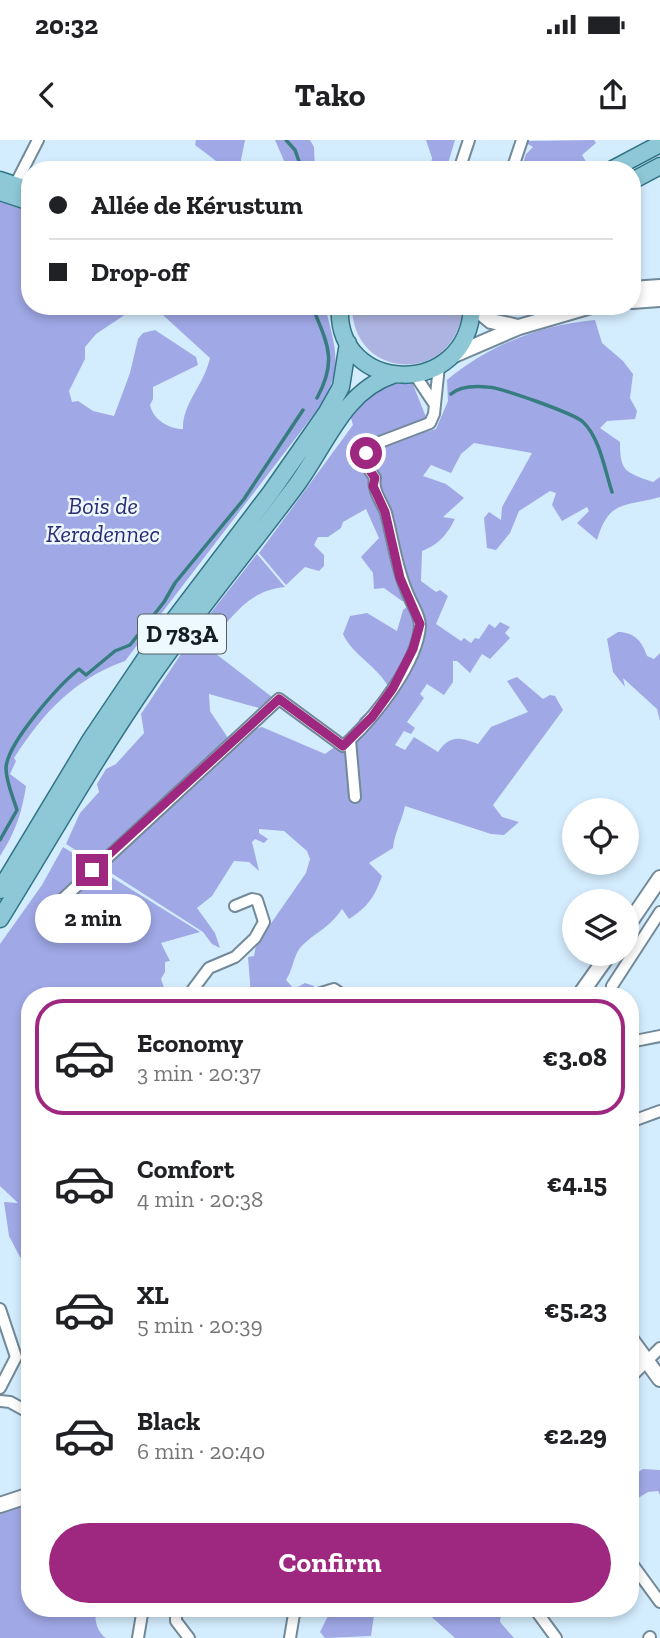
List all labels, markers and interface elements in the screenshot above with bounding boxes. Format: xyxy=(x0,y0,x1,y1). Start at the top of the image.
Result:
text: 20:32 xyxy=(35,9,98,41)
icon: back xyxy=(28,76,66,114)
text: Tako xyxy=(295,76,365,114)
icon: share xyxy=(594,76,632,114)
text: Allée de Kérustum xyxy=(91,189,303,221)
text: Drop-off xyxy=(91,256,188,288)
route start xyxy=(350,437,382,469)
park label: Bois de Keradennec xyxy=(46,491,160,548)
road number: D 783A xyxy=(138,614,226,654)
map controls xyxy=(562,798,639,966)
button: locate xyxy=(562,798,639,875)
route end xyxy=(76,854,108,886)
button: layers xyxy=(562,889,639,966)
callout: 2 min xyxy=(34,894,150,944)
text: 2 min xyxy=(64,904,122,932)
icon: car xyxy=(53,1026,116,1089)
text: Economy xyxy=(137,1027,243,1059)
text: €3.08 xyxy=(543,1041,607,1073)
text: 3 min · 20:37 xyxy=(137,1059,261,1087)
icon: car xyxy=(53,1152,116,1215)
text: Comfort xyxy=(137,1153,234,1185)
text: €4.15 xyxy=(547,1167,607,1199)
text: 4 min · 20:38 xyxy=(137,1185,263,1213)
icon: car xyxy=(53,1278,116,1341)
text: XL xyxy=(137,1279,169,1311)
text: €5.23 xyxy=(544,1293,607,1325)
text: 5 min · 20:39 xyxy=(137,1311,263,1339)
icon: car xyxy=(53,1404,116,1467)
text: Black xyxy=(137,1405,200,1437)
text: €2.29 xyxy=(544,1419,607,1451)
text: 6 min · 20:40 xyxy=(137,1437,265,1465)
button: Confirm xyxy=(49,1523,611,1603)

